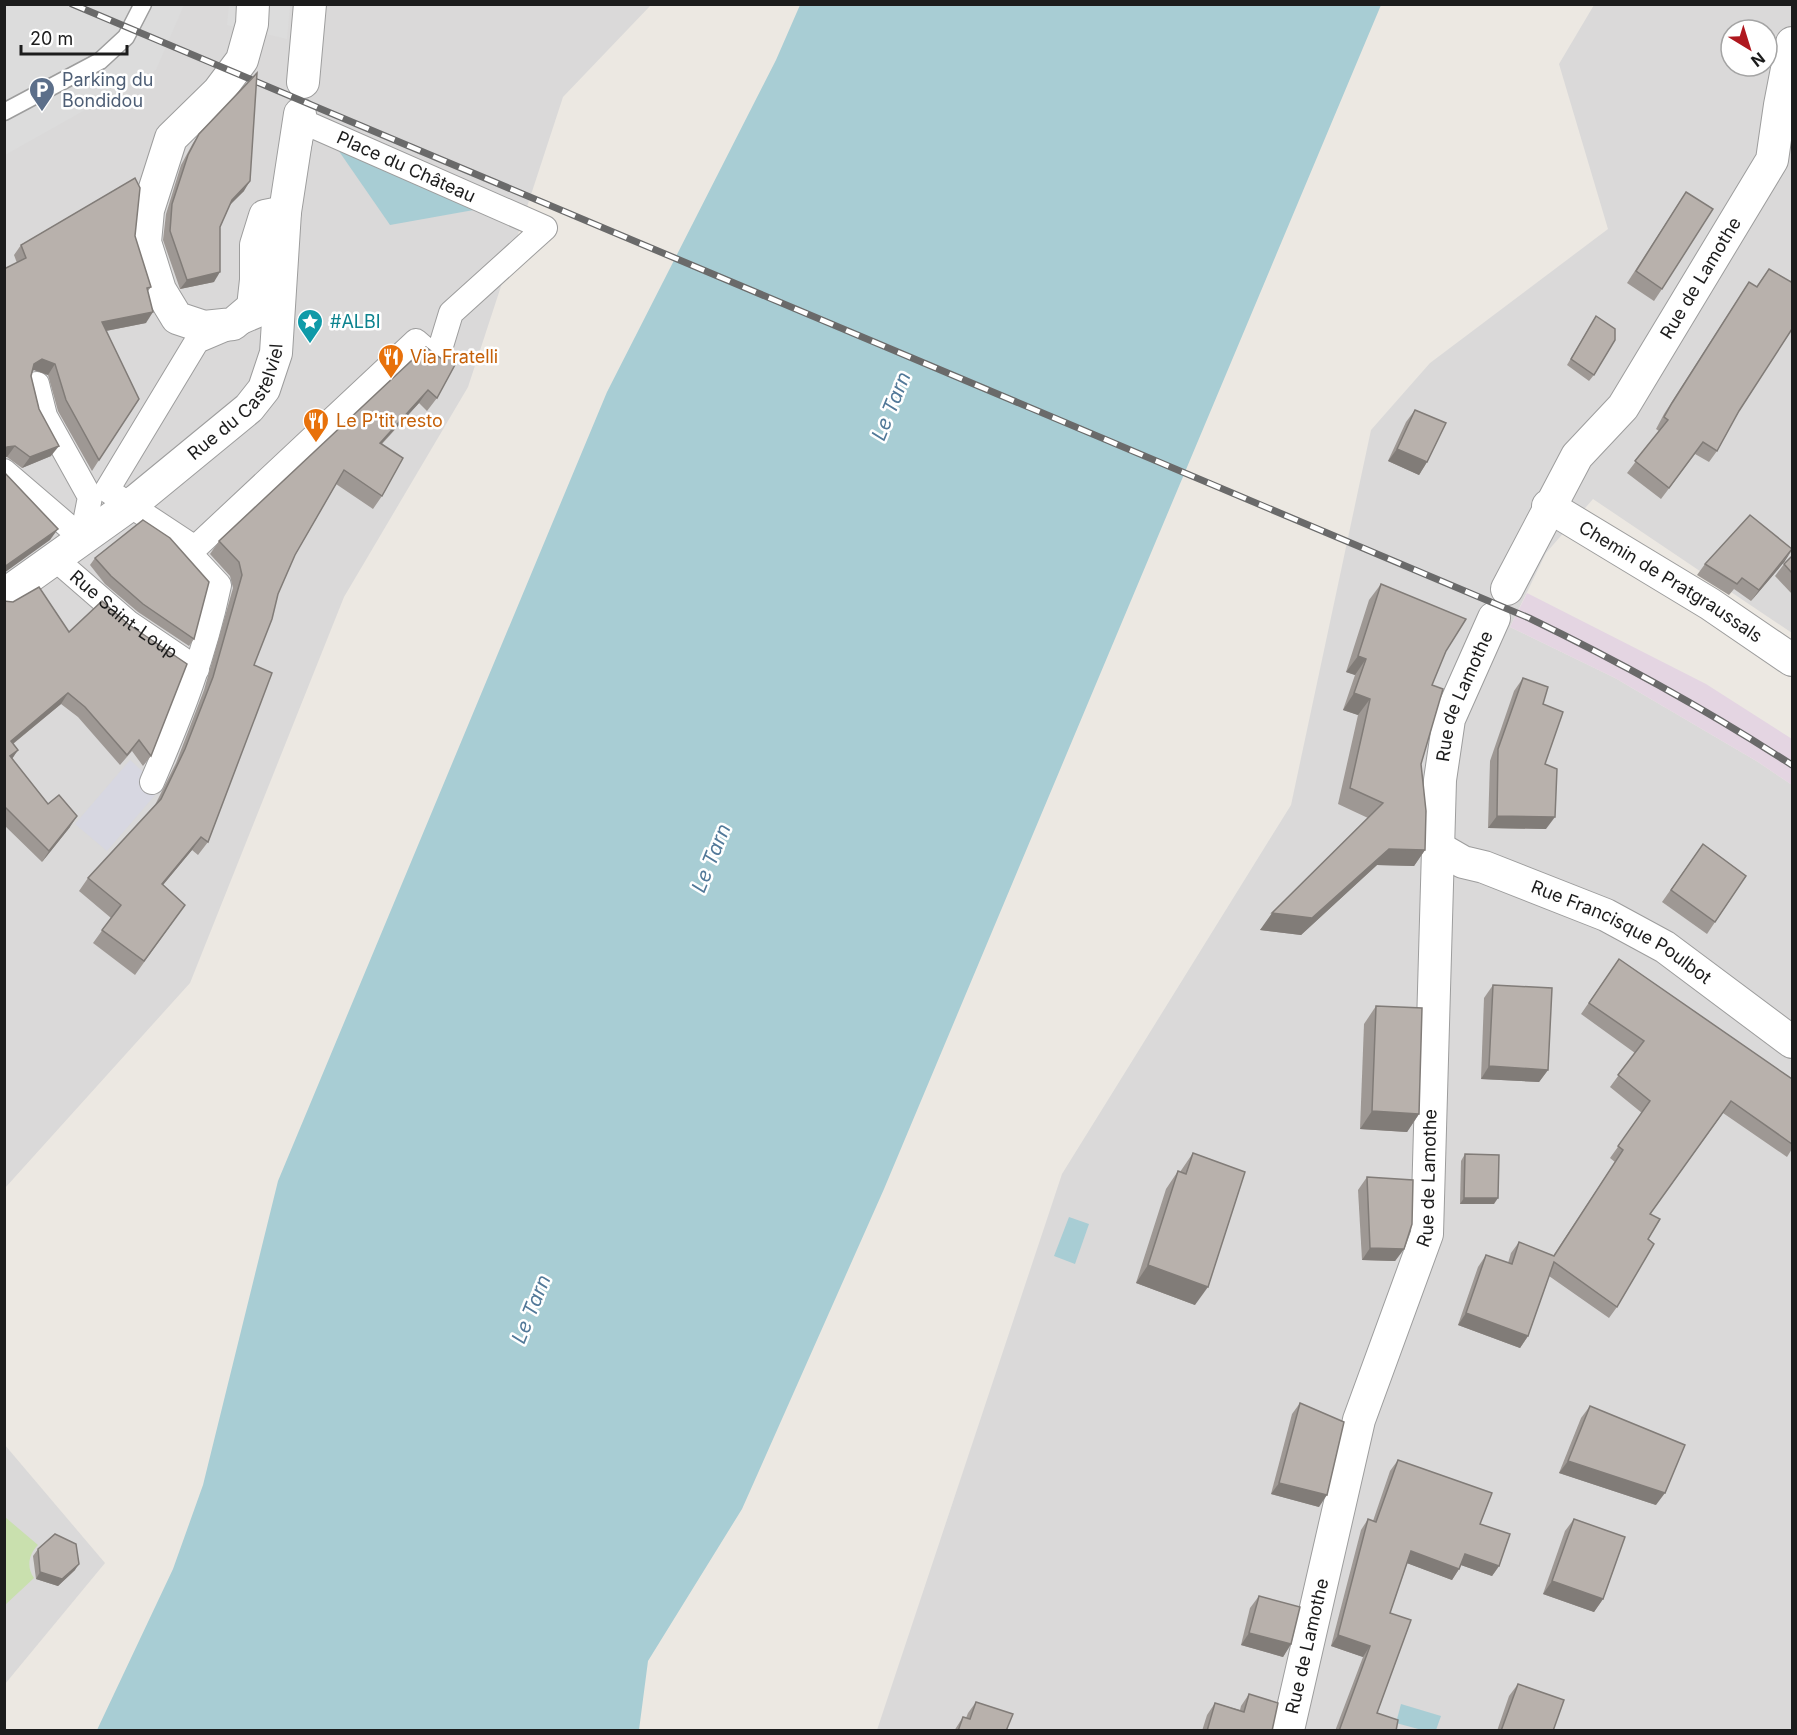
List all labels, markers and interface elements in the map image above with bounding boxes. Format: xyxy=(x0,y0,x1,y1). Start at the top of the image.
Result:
scale bar xyxy=(21,18,128,56)
north arrow xyxy=(1719,18,1779,78)
text: 20 m xyxy=(30,28,73,49)
text: N xyxy=(1747,48,1769,71)
place label: Parking du Bondidou xyxy=(62,69,153,111)
parking icon: Parking du Bondidou xyxy=(27,75,57,113)
street label: Place du Château xyxy=(334,127,479,207)
street label: Rue de Lamothe xyxy=(1656,213,1745,343)
place icon: #ALBI xyxy=(295,307,325,345)
place label: #ALBI xyxy=(330,311,381,332)
restaurant icon: Via Fratelli xyxy=(376,342,406,380)
street label: Rue du Castelviel xyxy=(183,343,287,464)
place label: Via Fratelli xyxy=(410,346,498,367)
water label: Le Tarn xyxy=(866,368,916,444)
restaurant icon: Le P'tit resto xyxy=(301,406,331,444)
place label: Le P'tit resto xyxy=(336,410,443,431)
street label: Chemin de Pratgraussals xyxy=(1575,516,1766,647)
street label: Rue Saint-Loup xyxy=(66,566,182,663)
street label: Rue de Lamothe xyxy=(1432,628,1497,763)
water label: Le Tarn xyxy=(686,820,736,896)
street label: Rue Francisque Poulbot xyxy=(1528,876,1716,988)
street label: Rue de Lamothe xyxy=(1412,1109,1441,1250)
water label: Le Tarn xyxy=(506,1271,556,1347)
street label: Rue de Lamothe xyxy=(1281,1576,1332,1716)

